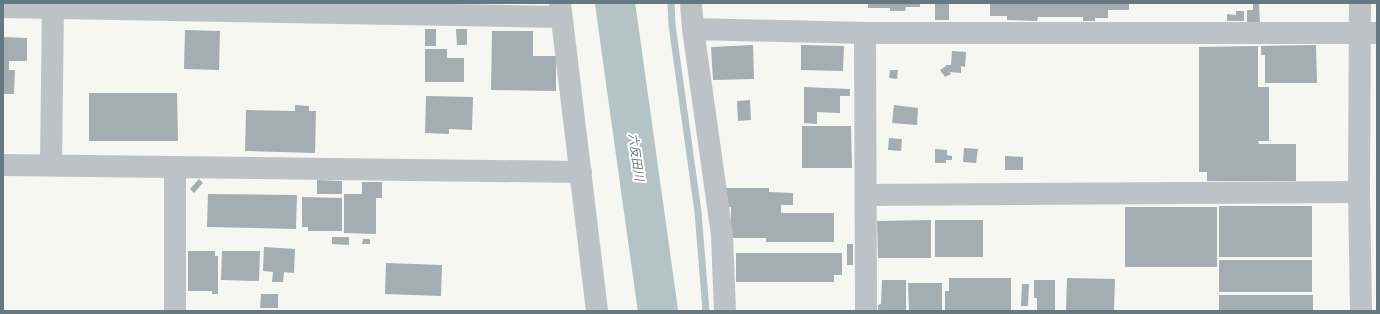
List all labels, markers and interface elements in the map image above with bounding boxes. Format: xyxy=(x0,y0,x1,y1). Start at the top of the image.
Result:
water label: 六反田川 xyxy=(626,132,647,184)

